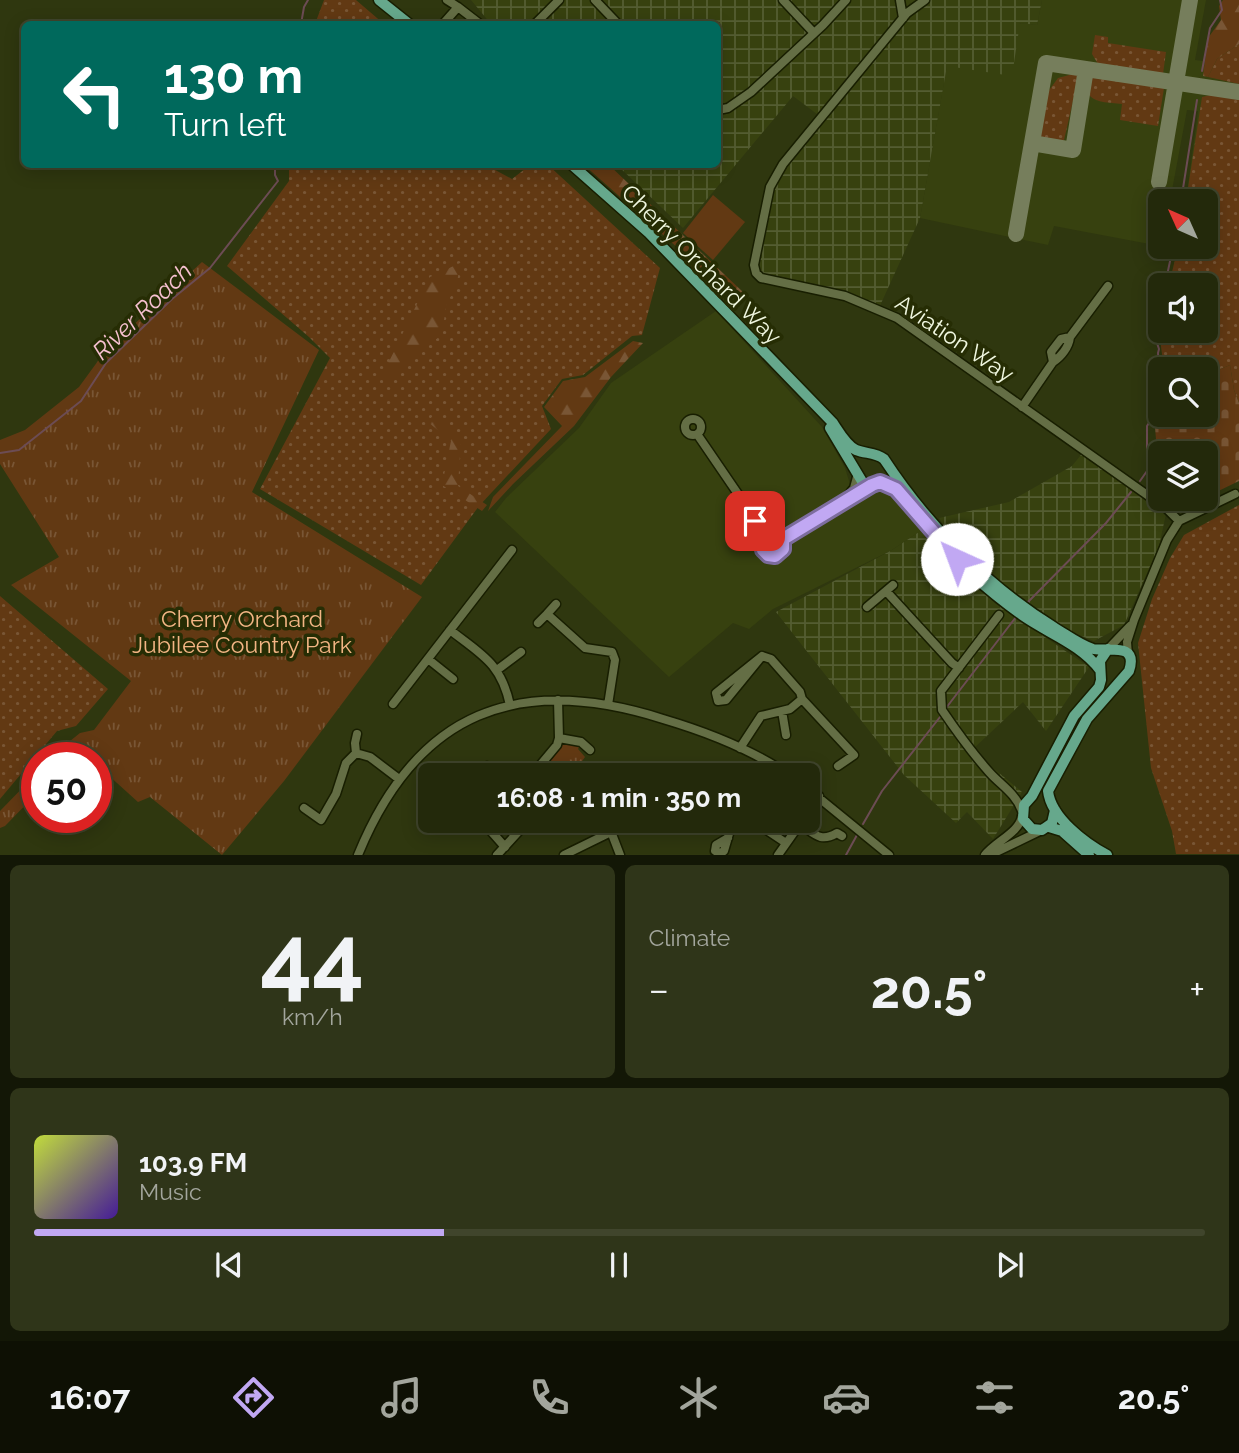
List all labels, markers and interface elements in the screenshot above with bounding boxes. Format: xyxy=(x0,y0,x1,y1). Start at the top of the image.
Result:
text: 130 m xyxy=(164,47,303,104)
icon: left xyxy=(49,49,140,140)
text: Turn left xyxy=(164,106,286,143)
street label: Cherry Orchard Way xyxy=(617,179,787,349)
north arrow xyxy=(1148,189,1218,259)
map controls xyxy=(1148,189,1218,511)
water label: River Roach xyxy=(86,256,198,366)
button: sound xyxy=(1148,273,1218,343)
street label: Aviation Way xyxy=(891,289,1019,387)
button: search xyxy=(1148,357,1218,427)
button: layers xyxy=(1148,441,1218,511)
pin xyxy=(725,491,785,551)
icon: arrive xyxy=(736,502,774,540)
position arrow xyxy=(920,522,994,596)
park label: Cherry Orchard Jubilee Country Park xyxy=(132,605,352,658)
speed limit sign: 50 xyxy=(21,742,112,833)
text: 16:08 · 1 min · 350 m xyxy=(497,783,741,813)
text: 44 xyxy=(260,904,364,1011)
text: Climate xyxy=(649,924,730,951)
text: 20.5° xyxy=(871,959,987,1020)
text: − xyxy=(649,967,669,1012)
text: + xyxy=(1189,967,1205,1012)
text: km/h xyxy=(282,1003,343,1030)
text: 103.9 FM xyxy=(139,1148,247,1178)
text: Music xyxy=(139,1178,202,1205)
icon: previous xyxy=(210,1246,248,1284)
icon: pause xyxy=(600,1246,638,1284)
icon: next xyxy=(991,1246,1029,1284)
icon: directions xyxy=(229,1373,278,1422)
icon: music xyxy=(377,1373,426,1422)
icon: phone xyxy=(525,1373,574,1422)
icon: climate xyxy=(674,1373,723,1422)
icon: car xyxy=(822,1373,871,1422)
icon: filters xyxy=(970,1373,1019,1422)
text: 16:07 xyxy=(50,1379,130,1416)
text: 20.5° xyxy=(1118,1379,1189,1416)

